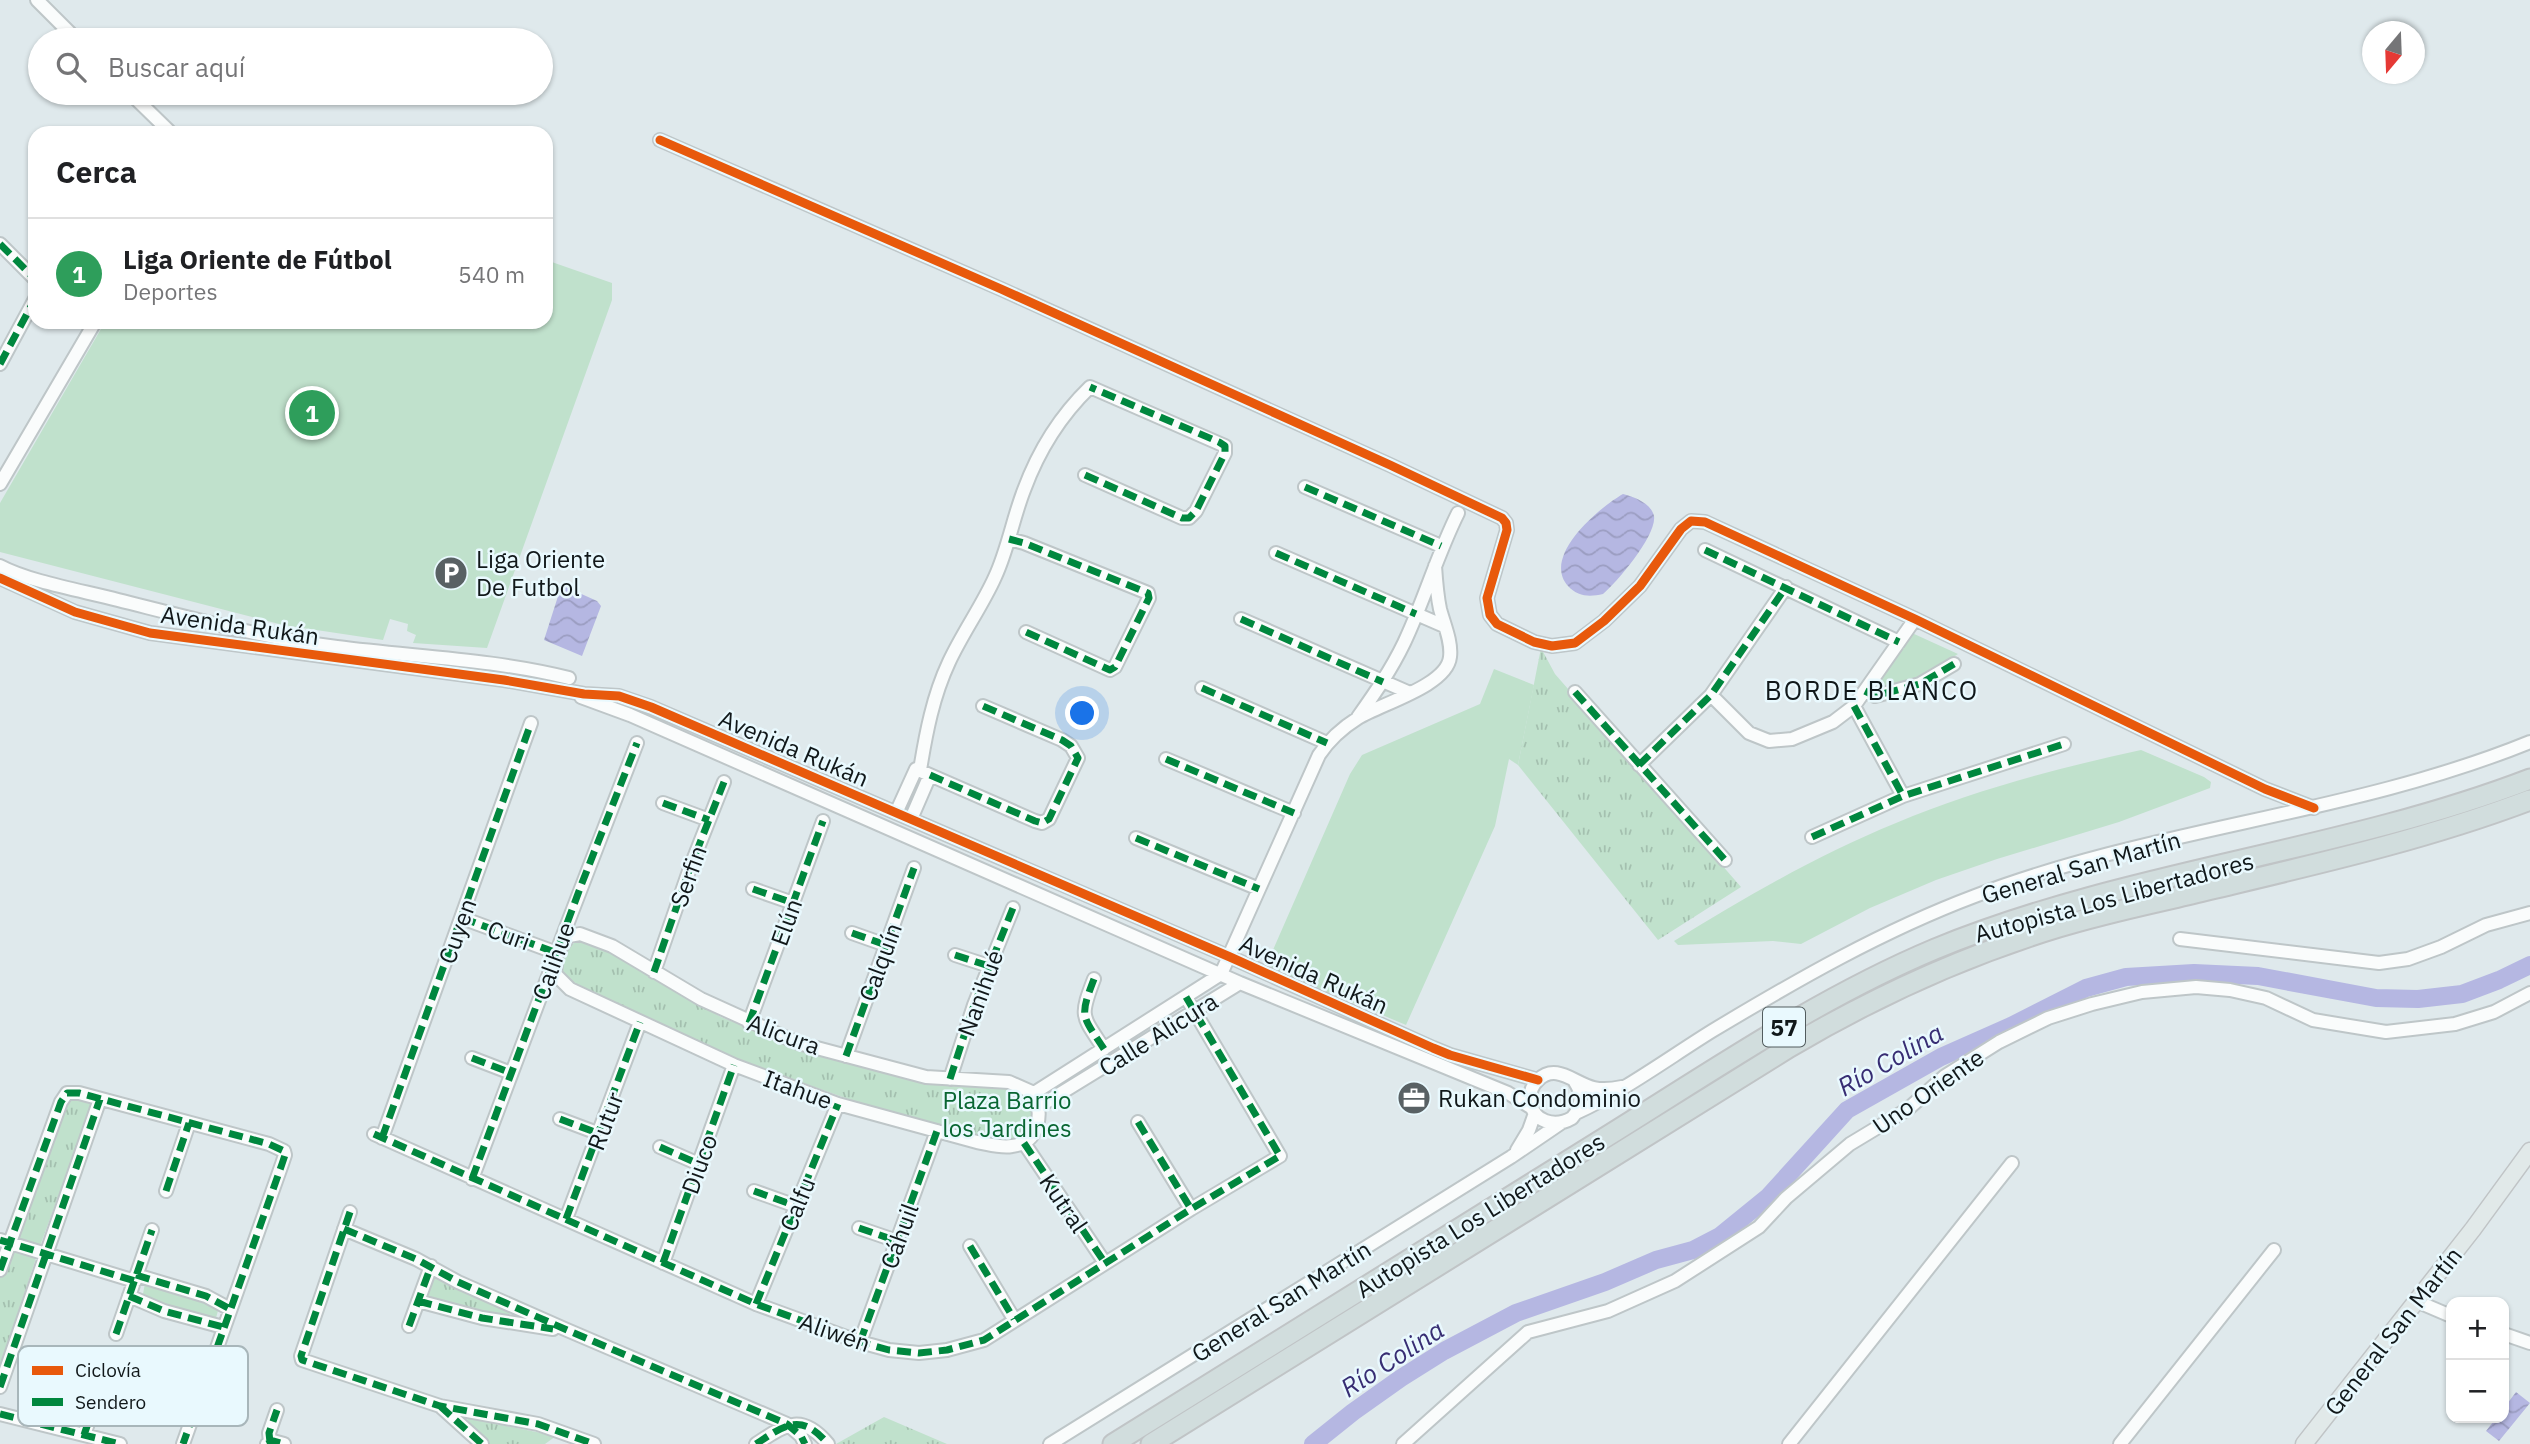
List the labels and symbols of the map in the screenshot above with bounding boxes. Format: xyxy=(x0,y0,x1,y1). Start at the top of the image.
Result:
north arrow xyxy=(2362,21,2425,84)
pin: 1 xyxy=(289,387,335,439)
place label: Liga Oriente De Futbol xyxy=(476,543,605,603)
parking icon: Liga Oriente De Futbol xyxy=(432,554,470,592)
street label: Avenida Rukán xyxy=(159,598,321,652)
district label: BORDE BLANCO xyxy=(1765,673,1979,707)
your location xyxy=(1065,696,1099,730)
street label: Avenida Rukán xyxy=(714,702,874,794)
street label: General San Martín xyxy=(1978,823,2184,911)
street label: Serfin xyxy=(662,841,714,911)
street label: Autopista Los Libertadores xyxy=(1971,844,2257,950)
street label: Cuyen xyxy=(430,894,484,968)
street label: Elún xyxy=(763,894,809,950)
street label: Curi xyxy=(483,913,535,957)
street label: Calihue xyxy=(524,918,582,1004)
street label: Calquín xyxy=(851,918,909,1006)
street label: Avenida Rukán xyxy=(1235,927,1393,1021)
street label: Nanihué xyxy=(950,945,1010,1041)
street label: Calle Alicura xyxy=(1092,985,1224,1083)
street label: Alicura xyxy=(743,1006,825,1062)
road number: 57 xyxy=(1763,1008,1805,1046)
water label: Río Colina xyxy=(1831,1015,1949,1103)
street label: Uno Oriente xyxy=(1866,1041,1990,1141)
street label: Itahue xyxy=(759,1062,837,1116)
office icon: Rukan Condominio xyxy=(1395,1079,1433,1117)
place label: Rukan Condominio xyxy=(1438,1082,1641,1114)
park label: Plaza Barrio los Jardines xyxy=(942,1084,1072,1144)
street label: Rutur xyxy=(579,1087,631,1155)
street label: Autopista Los Libertadores xyxy=(1349,1125,1611,1305)
street label: Diuco xyxy=(674,1130,724,1198)
street label: Kutral xyxy=(1033,1167,1095,1239)
street label: Calfu xyxy=(772,1172,822,1236)
street label: Cáhuil xyxy=(872,1199,926,1273)
street label: General San Martín xyxy=(1185,1233,1377,1369)
street label: General San Martín xyxy=(2317,1240,2469,1422)
street label: Aliwén xyxy=(795,1305,875,1359)
water label: Río Colina xyxy=(1334,1312,1450,1404)
legend xyxy=(18,1346,248,1426)
text: Ciclovía xyxy=(75,1358,141,1382)
text: Sendero xyxy=(75,1390,146,1414)

